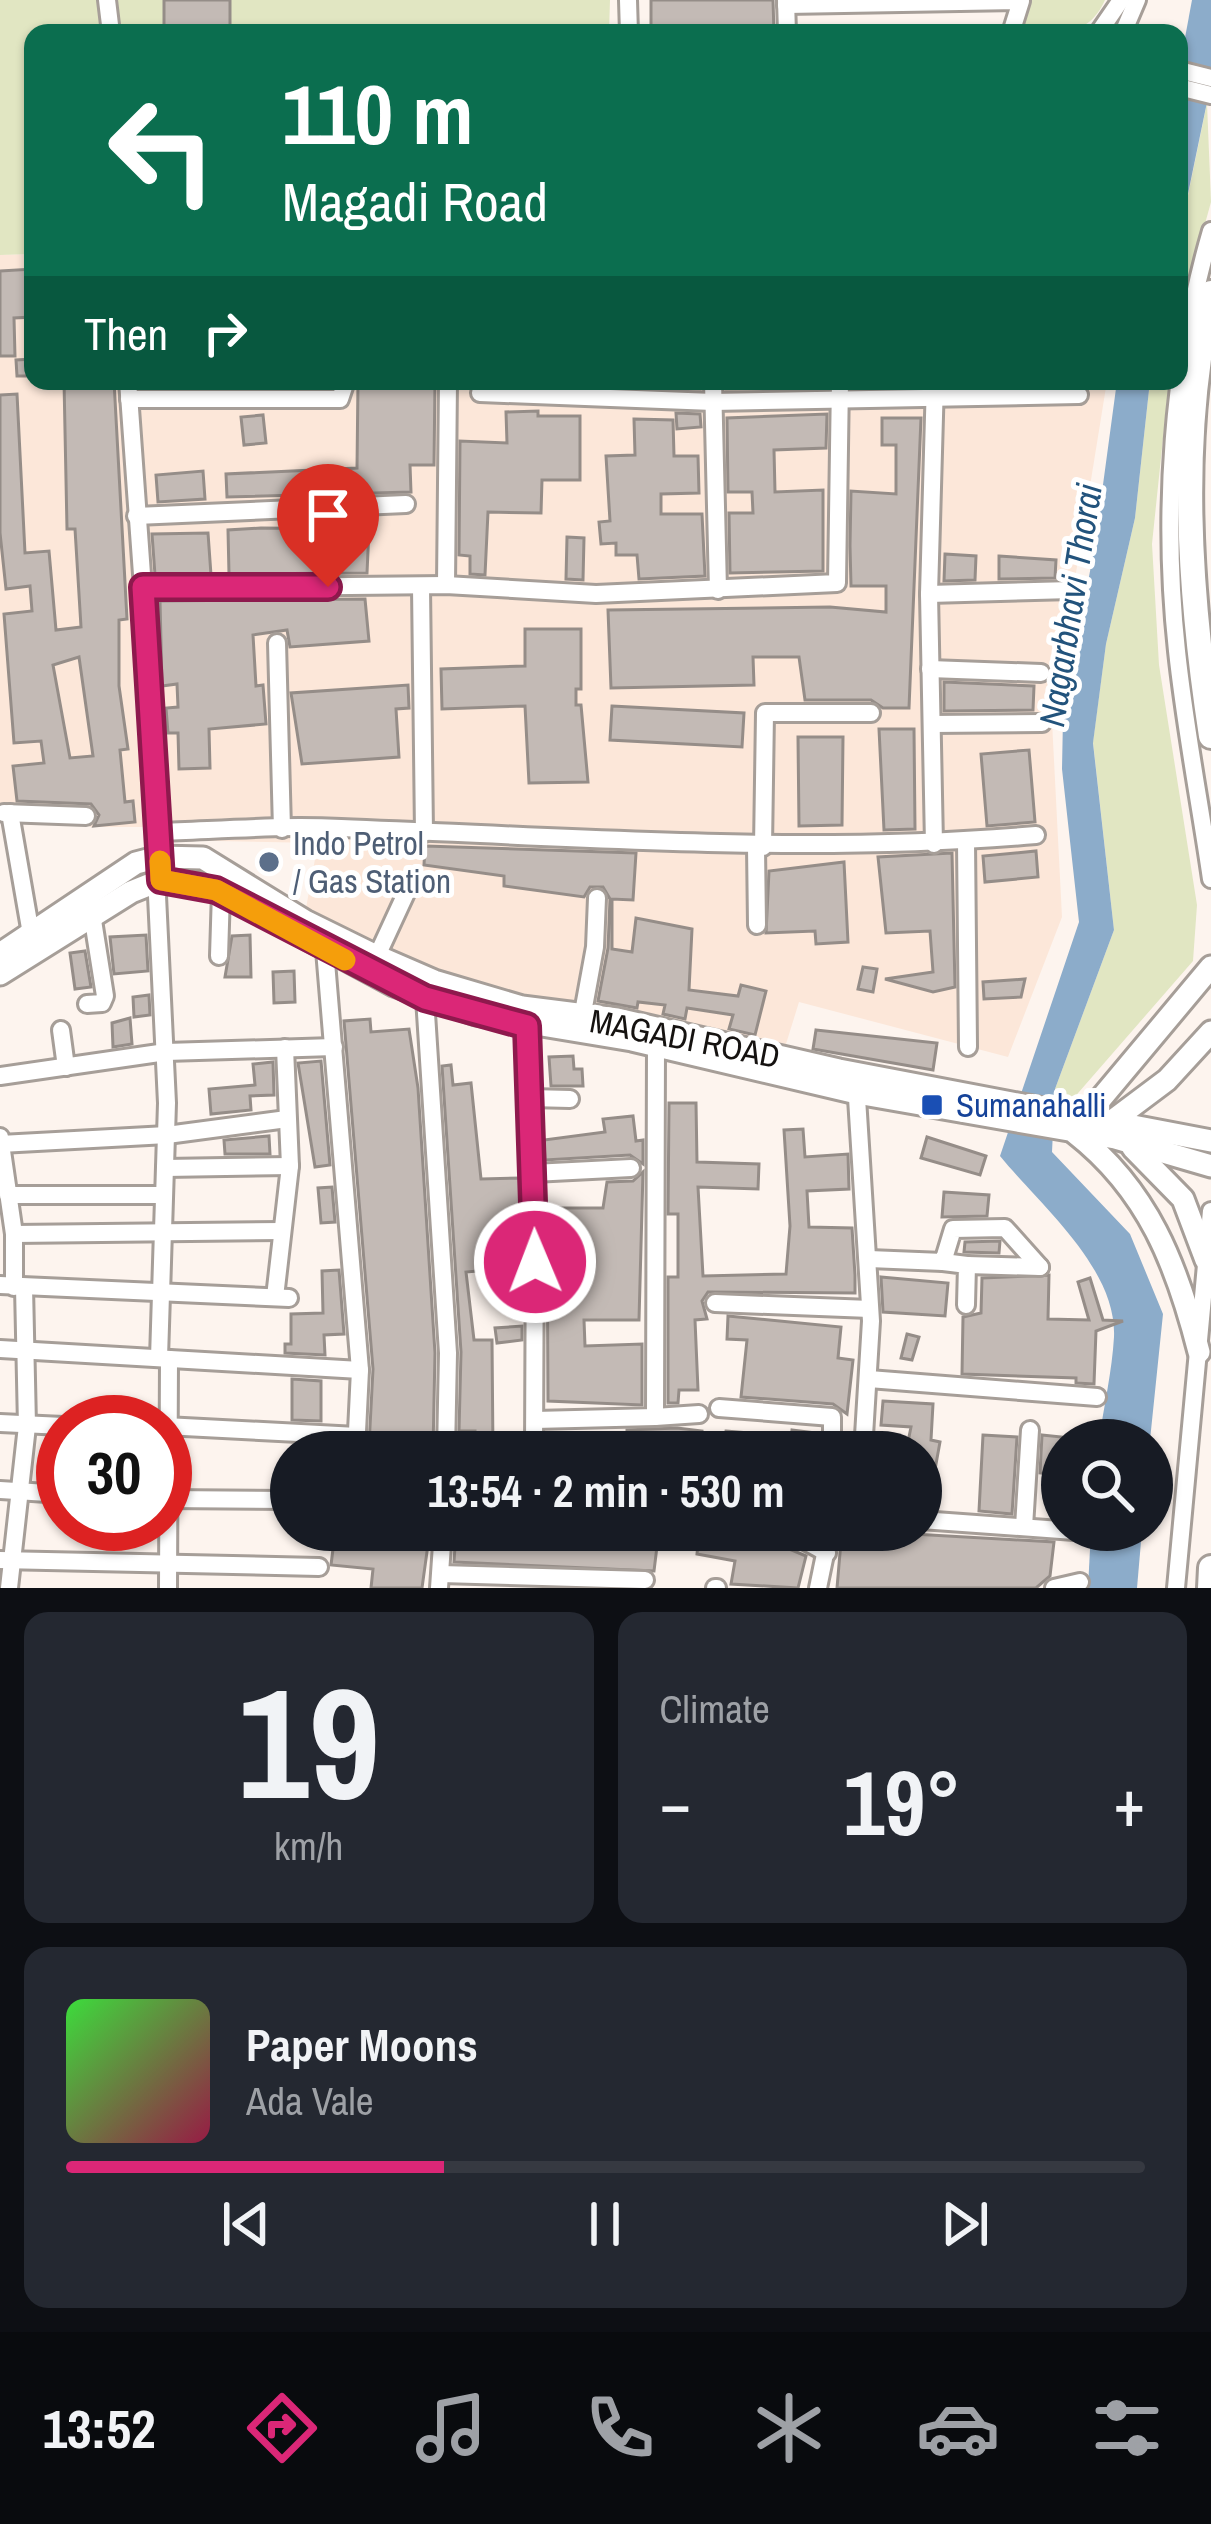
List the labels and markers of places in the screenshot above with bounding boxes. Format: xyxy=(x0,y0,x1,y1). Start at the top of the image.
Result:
pin xyxy=(277,464,379,587)
place label: Indo Petrol / Gas Station xyxy=(293,821,451,903)
marker: Indo Petrol / Gas Station xyxy=(256,849,282,875)
place label: Sumanahalli xyxy=(956,1083,1106,1127)
marker: Sumanahalli xyxy=(919,1092,945,1118)

